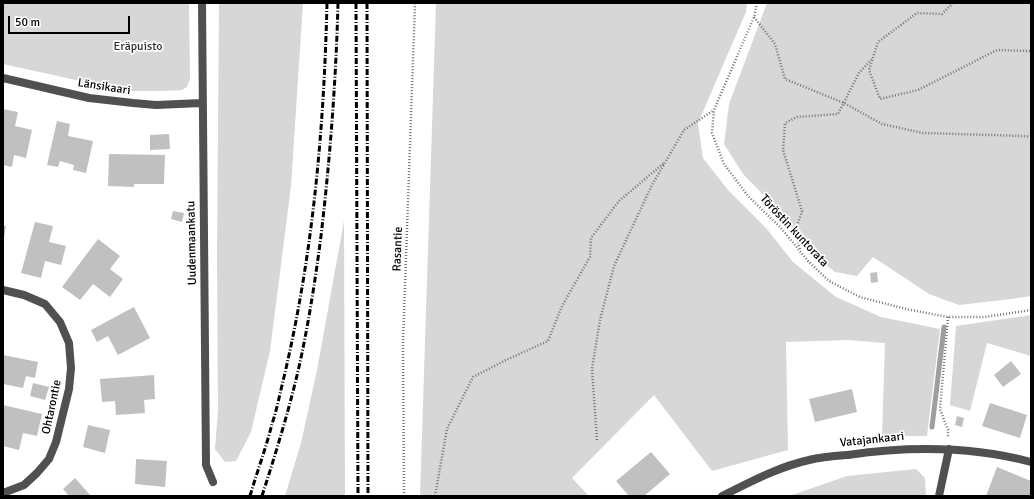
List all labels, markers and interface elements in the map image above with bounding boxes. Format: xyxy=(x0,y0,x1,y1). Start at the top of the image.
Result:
scale bar xyxy=(10,8,132,34)
text: 50 m xyxy=(15,15,40,30)
park label: Eräpuisto xyxy=(114,40,162,54)
street label: Länsikaari xyxy=(77,76,131,98)
street label: Töröstin kuntorata xyxy=(757,192,831,270)
street label: Uudenmaankatu xyxy=(184,201,200,285)
street label: Rasantie xyxy=(390,226,406,272)
street label: Ohtarontie xyxy=(39,378,65,436)
street label: Vatajankaari xyxy=(839,429,905,451)

